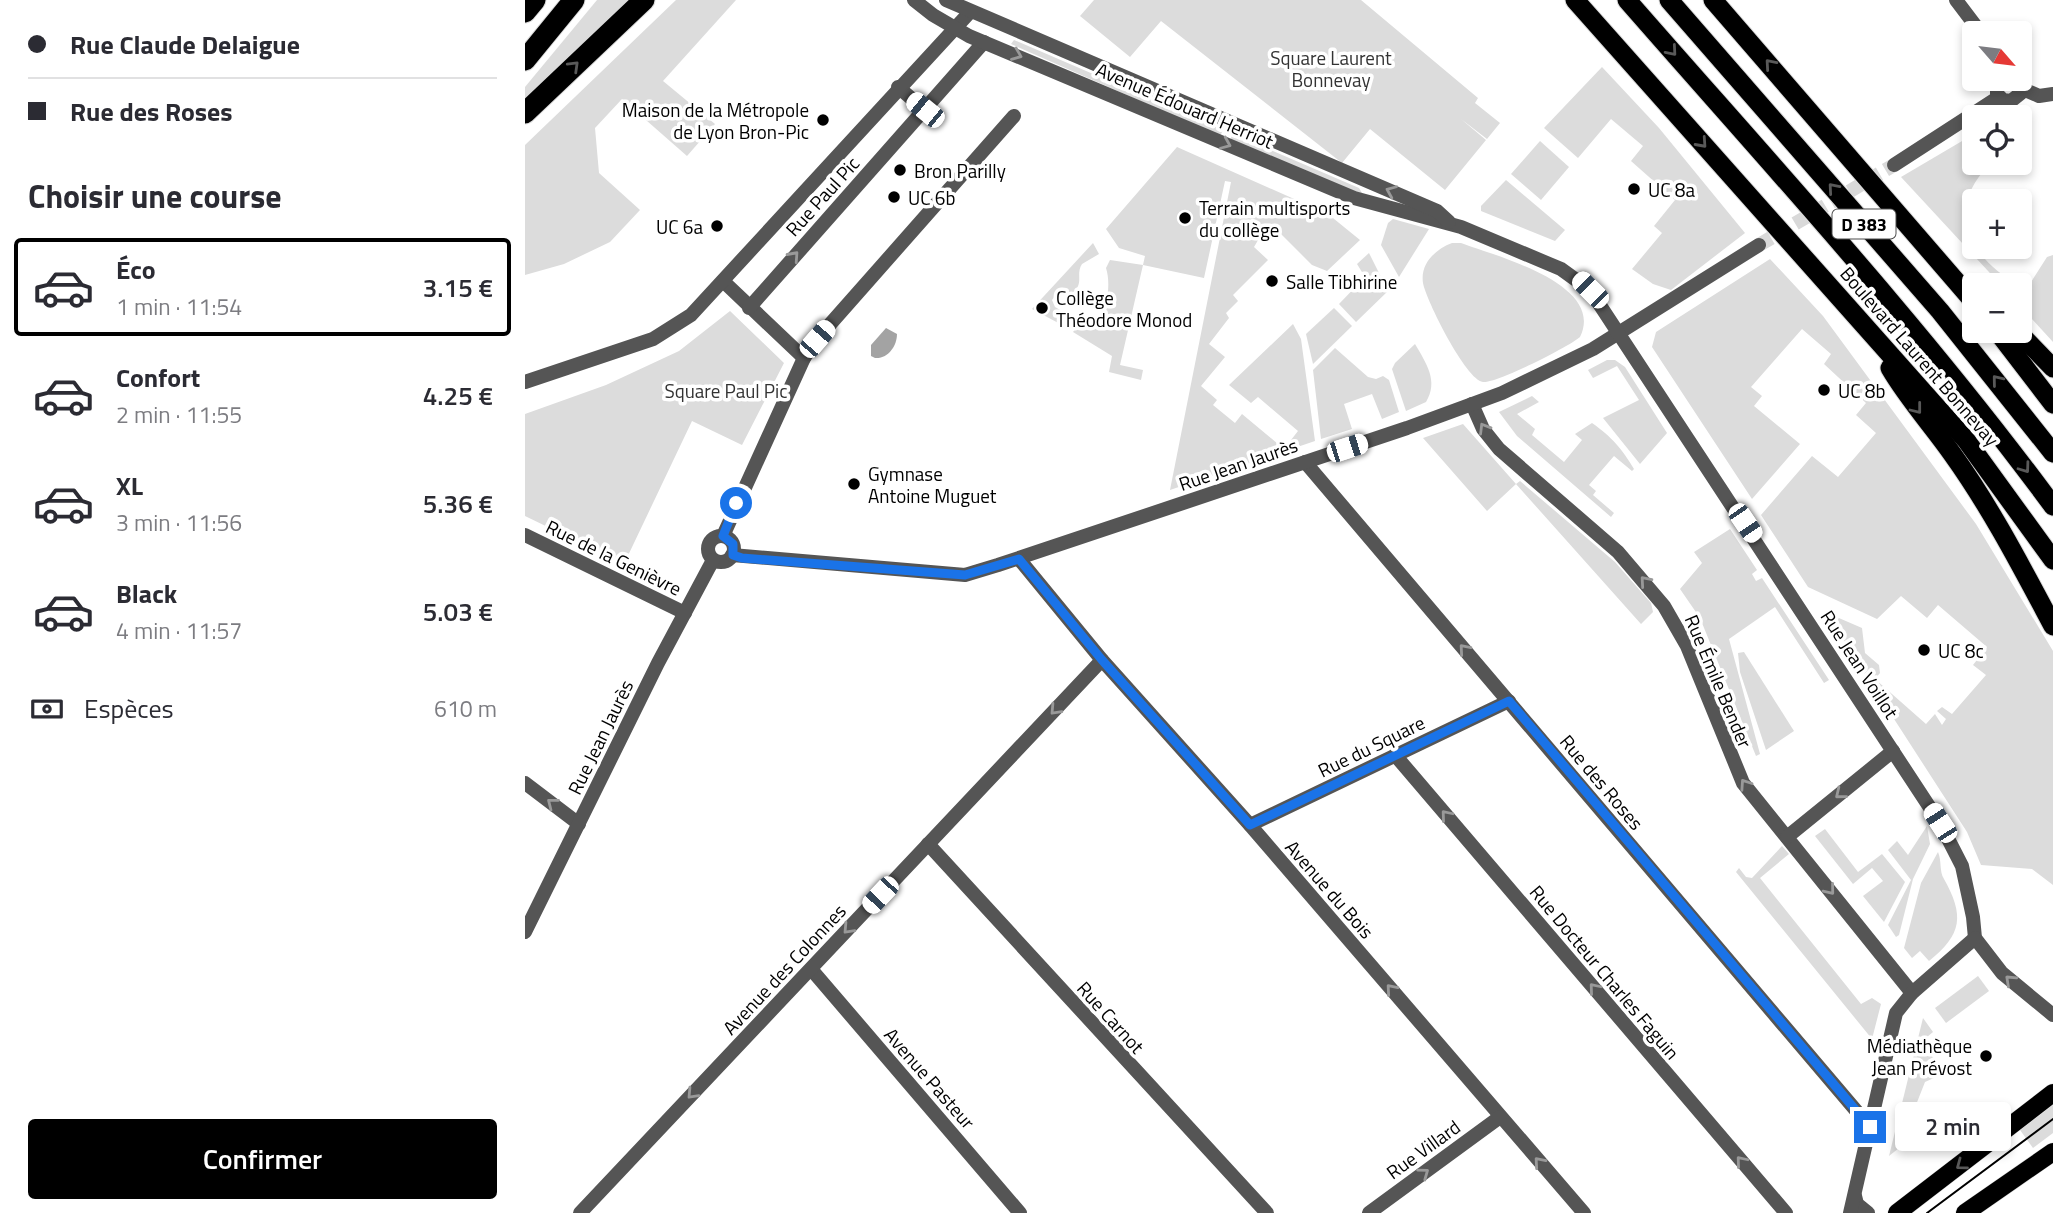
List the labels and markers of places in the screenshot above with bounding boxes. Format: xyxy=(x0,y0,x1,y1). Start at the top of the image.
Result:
place label: Maison de la Métropole de Lyon Bron-Pic xyxy=(622,95,809,146)
marker: Maison de la Métropole de Lyon Bron-Pic xyxy=(815,112,831,128)
place label: Bron Parilly xyxy=(914,156,1006,185)
marker: Bron Parilly xyxy=(892,162,908,178)
place label: UC 8a xyxy=(1648,175,1695,204)
marker: UC 8a xyxy=(1626,181,1642,197)
place label: UC 6b xyxy=(908,183,955,212)
marker: UC 6b xyxy=(886,189,902,205)
place label: Terrain multisports du collège xyxy=(1199,193,1350,244)
marker: Terrain multisports du collège xyxy=(1177,210,1193,226)
place label: UC 6a xyxy=(656,212,703,241)
marker: UC 6a xyxy=(709,218,725,234)
place label: Salle Tibhirine xyxy=(1286,267,1397,296)
marker: Salle Tibhirine xyxy=(1264,273,1280,289)
place label: Collège Théodore Monod xyxy=(1056,283,1192,334)
marker: Collège Théodore Monod xyxy=(1034,300,1050,316)
place label: UC 8b xyxy=(1838,376,1885,405)
marker: UC 8b xyxy=(1816,382,1832,398)
place label: Gymnase Antoine Muguet xyxy=(868,459,997,510)
marker: Gymnase Antoine Muguet xyxy=(846,476,862,492)
place label: UC 8c xyxy=(1938,636,1984,665)
marker: UC 8c xyxy=(1916,642,1932,658)
place label: Médiathèque Jean Prévost xyxy=(1867,1031,1972,1082)
marker: Médiathèque Jean Prévost xyxy=(1978,1048,1994,1064)

